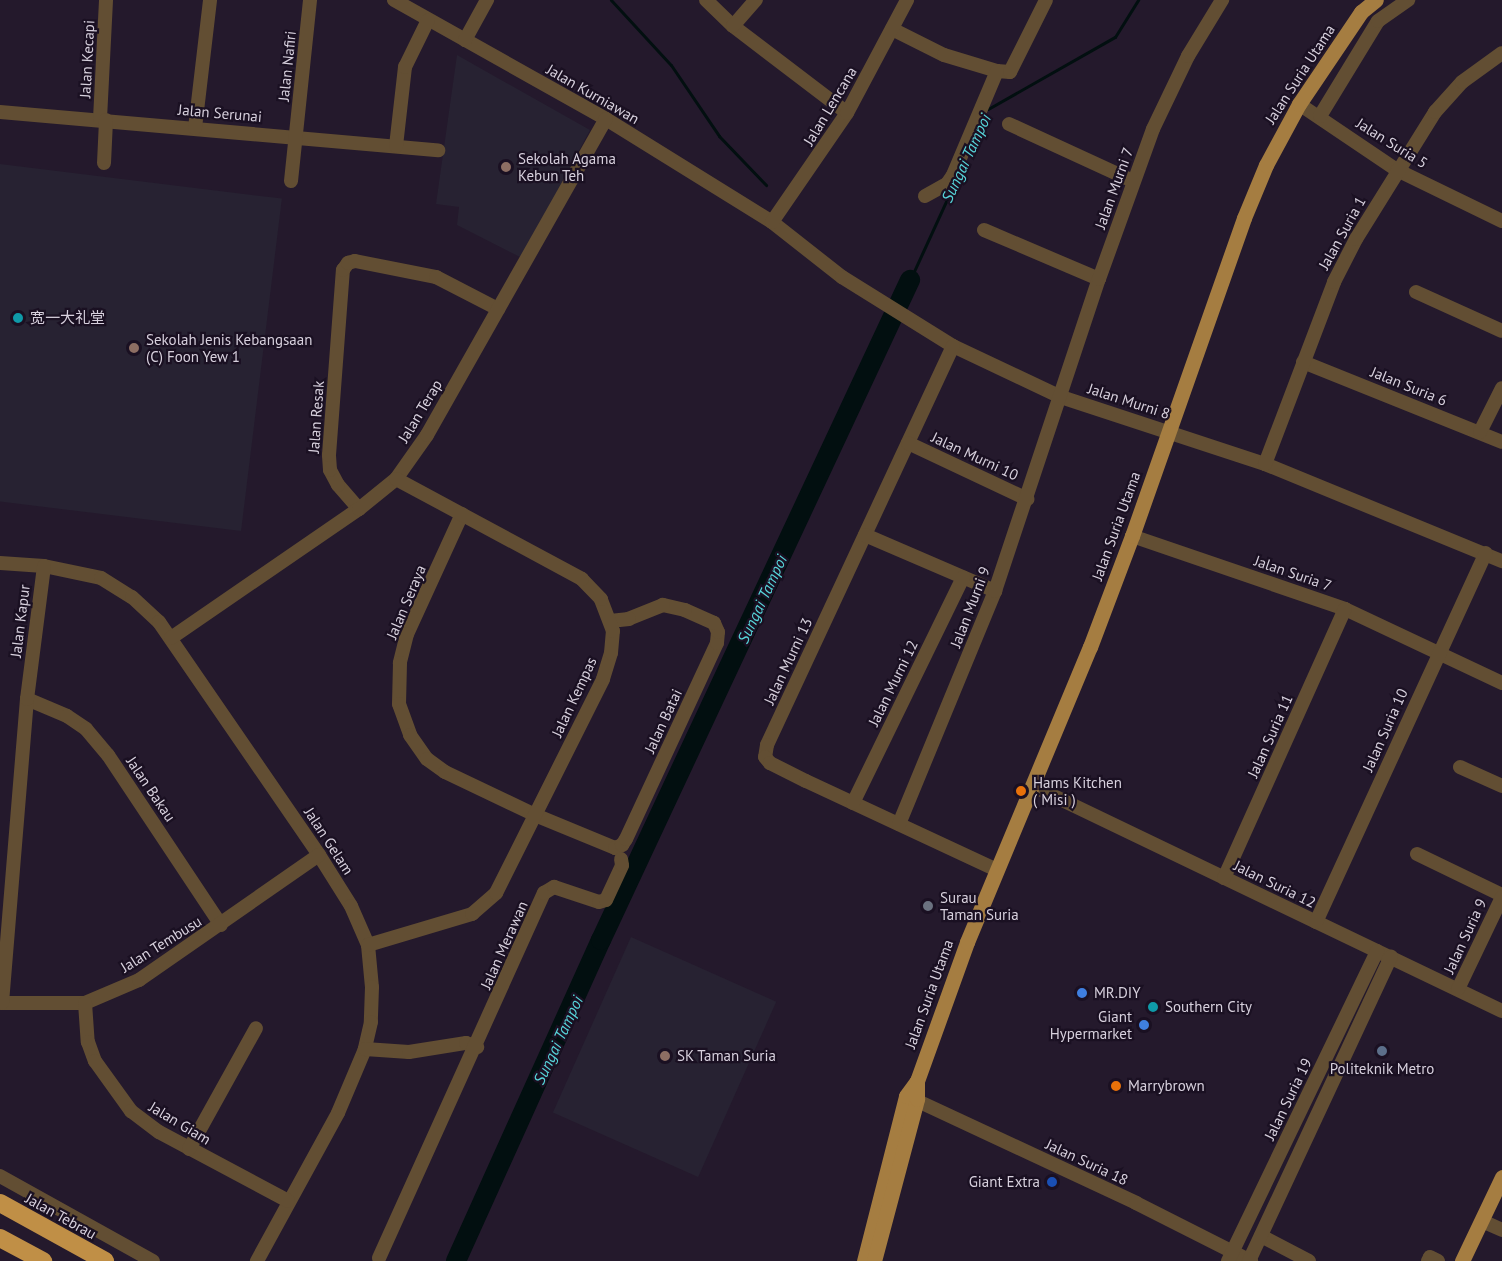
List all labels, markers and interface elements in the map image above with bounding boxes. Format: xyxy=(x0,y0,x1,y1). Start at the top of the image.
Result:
street label: Jalan Kecapi xyxy=(76,20,98,98)
street label: Jalan Suria Utama xyxy=(1261,21,1339,127)
street label: Jalan Nafiri xyxy=(274,30,300,102)
street label: Jalan Kurniawan xyxy=(543,60,643,128)
street label: Jalan Lencana xyxy=(800,63,860,149)
street label: Jalan Serunai xyxy=(177,100,263,126)
water label: Sungai Tampoi xyxy=(937,110,995,206)
street label: Jalan Suria 5 xyxy=(1353,114,1431,172)
street label: Jalan Murni 7 xyxy=(1091,145,1137,231)
place label: Sekolah Agama Kebun Teh xyxy=(518,149,616,184)
marker: Sekolah Agama Kebun Teh xyxy=(499,160,513,174)
street label: Jalan Suria 1 xyxy=(1315,193,1369,273)
place label: 宽一大礼堂 xyxy=(30,309,105,327)
marker: 宽一大礼堂 xyxy=(11,311,25,325)
place label: Sekolah Jenis Kebangsaan (C) Foon Yew 1 xyxy=(146,330,312,365)
marker: Sekolah Jenis Kebangsaan (C) Foon Yew 1 xyxy=(127,341,141,355)
street label: Jalan Suria 6 xyxy=(1368,363,1450,409)
street label: Jalan Terap xyxy=(394,376,446,446)
street label: Jalan Murni 8 xyxy=(1086,379,1172,423)
street label: Jalan Resak xyxy=(304,380,328,454)
street label: Jalan Murni 10 xyxy=(929,428,1021,484)
street label: Jalan Suria Utama xyxy=(1088,469,1144,583)
water label: Sungai Tampoi xyxy=(733,551,791,647)
street label: Jalan Suria 7 xyxy=(1252,551,1334,595)
street label: Jalan Seraya xyxy=(382,562,430,642)
street label: Jalan Murni 9 xyxy=(946,564,994,650)
street label: Jalan Kapur xyxy=(7,584,33,658)
street label: Jalan Murni 13 xyxy=(760,615,816,707)
street label: Jalan Murni 12 xyxy=(864,637,922,729)
street label: Jalan Kempas xyxy=(548,654,600,740)
street label: Jalan Batai xyxy=(640,686,686,756)
street label: Jalan Suria 10 xyxy=(1359,686,1411,774)
street label: Jalan Suria 11 xyxy=(1244,692,1296,780)
street label: Jalan Bakau xyxy=(123,753,179,825)
place label: Hams Kitchen ( Misi ) xyxy=(1033,773,1122,808)
marker: Hams Kitchen ( Misi ) xyxy=(1014,784,1028,798)
street label: Jalan Gelam xyxy=(301,804,357,878)
street label: Jalan Suria 12 xyxy=(1231,856,1319,912)
place label: Surau Taman Suria xyxy=(940,888,1019,923)
street label: Jalan Suria 9 xyxy=(1440,896,1490,976)
street label: Jalan Merawan xyxy=(477,898,531,992)
marker: Surau Taman Suria xyxy=(921,899,935,913)
street label: Jalan Tembusu xyxy=(117,912,205,976)
street label: Jalan Suria Utama xyxy=(901,937,957,1051)
place label: MR.DIY xyxy=(1094,984,1141,1002)
marker: MR.DIY xyxy=(1075,986,1089,1000)
water label: Sungai Tampoi xyxy=(529,992,587,1088)
place label: Southern City xyxy=(1165,998,1252,1016)
marker: Southern City xyxy=(1146,1000,1160,1014)
place label: Giant Hypermarket xyxy=(1050,1007,1132,1042)
marker: Giant Hypermarket xyxy=(1137,1018,1151,1032)
marker: Politeknik Metro xyxy=(1375,1044,1389,1058)
place label: SK Taman Suria xyxy=(677,1047,777,1065)
marker: SK Taman Suria xyxy=(658,1049,672,1063)
street label: Jalan Suria 19 xyxy=(1260,1055,1316,1143)
place label: Politeknik Metro xyxy=(1329,1060,1435,1078)
place label: Marrybrown xyxy=(1128,1077,1205,1095)
marker: Marrybrown xyxy=(1109,1079,1123,1093)
street label: Jalan Giam xyxy=(146,1098,214,1148)
street label: Jalan Suria 18 xyxy=(1043,1135,1131,1189)
place label: Giant Extra xyxy=(969,1173,1040,1191)
marker: Giant Extra xyxy=(1045,1175,1059,1189)
street label: Jalan Tebrau xyxy=(22,1189,100,1243)

